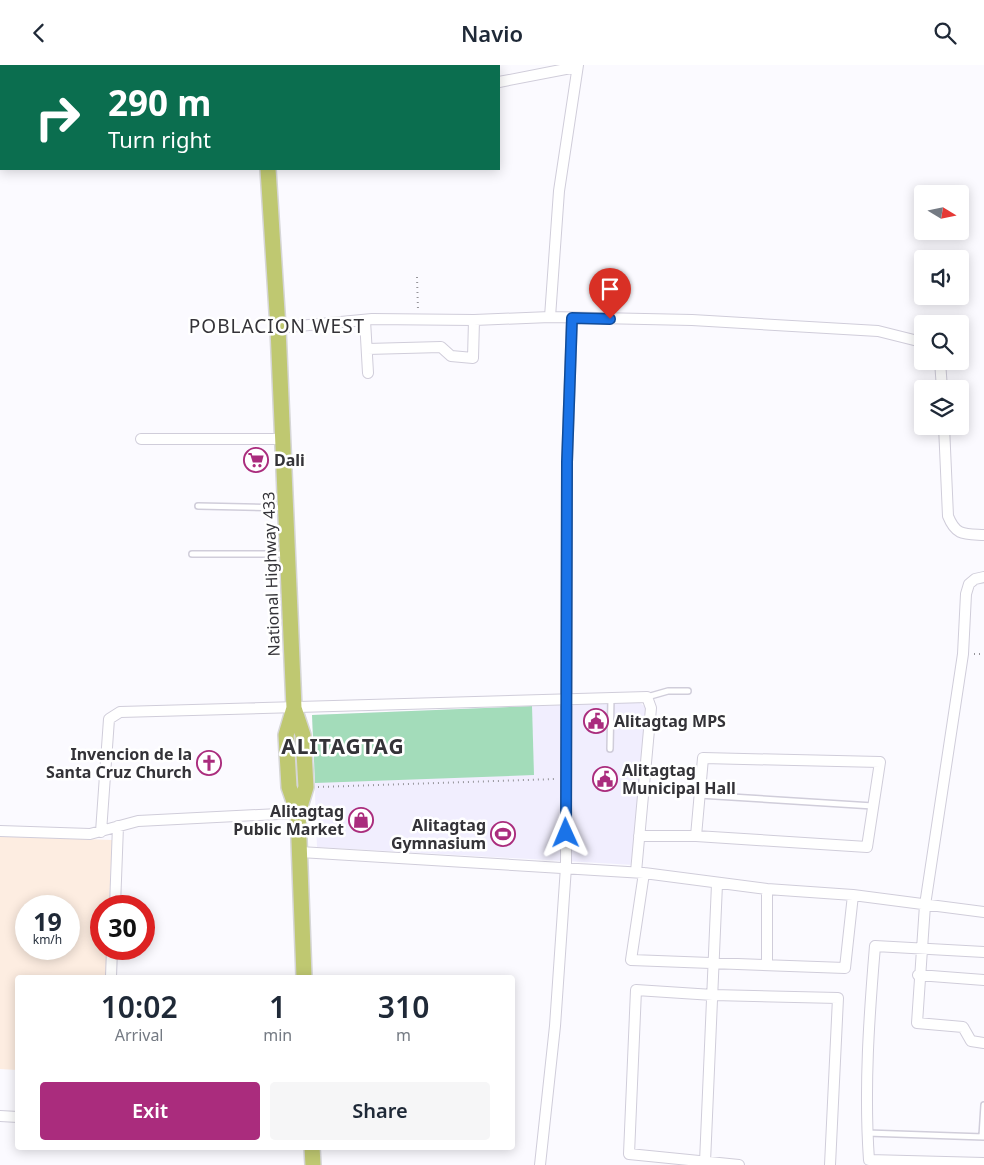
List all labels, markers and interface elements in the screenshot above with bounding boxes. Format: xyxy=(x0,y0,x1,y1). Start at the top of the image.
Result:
text: Navio xyxy=(461,18,523,48)
icon: back xyxy=(25,19,53,47)
icon: search xyxy=(931,19,959,47)
text: 290 m xyxy=(108,79,211,126)
icon: right xyxy=(25,85,90,150)
text: Turn right xyxy=(108,124,211,154)
north arrow xyxy=(914,185,969,240)
map controls xyxy=(914,185,969,435)
button: sound xyxy=(914,250,969,305)
pin xyxy=(589,268,631,319)
icon: arrive xyxy=(596,275,624,303)
district label: POBLACION WEST xyxy=(189,313,365,339)
button: search xyxy=(914,315,969,370)
button: layers xyxy=(914,380,969,435)
supermarket icon: Dali xyxy=(243,447,269,473)
place label: Dali xyxy=(274,449,305,471)
street label: National Highway 433 xyxy=(257,491,285,657)
public building icon: Alitagtag MPS xyxy=(583,708,609,734)
place label: Alitagtag MPS xyxy=(614,710,726,732)
district label: ALITAGTAG xyxy=(281,732,405,760)
place label: Invencion de la Santa Cruz Church xyxy=(46,743,192,783)
church icon: Invencion de la Santa Cruz Church xyxy=(196,750,222,776)
place label: Alitagtag Municipal Hall xyxy=(622,759,736,799)
public building icon: Alitagtag Municipal Hall xyxy=(592,766,618,792)
place label: Alitagtag Public Market xyxy=(233,800,344,840)
position arrow xyxy=(539,806,591,858)
shop icon: Alitagtag Public Market xyxy=(348,807,374,833)
place label: Alitagtag Gymnasium xyxy=(391,814,486,854)
sports icon: Alitagtag Gymnasium xyxy=(490,821,516,847)
speed limit sign: 30 xyxy=(90,895,155,960)
text: 19 xyxy=(33,904,62,938)
text: km/h xyxy=(33,931,62,948)
text: 10:02 xyxy=(101,986,178,1027)
text: 1 xyxy=(269,986,286,1027)
text: 310 xyxy=(378,986,429,1027)
text: Arrival xyxy=(115,1024,164,1046)
text: min xyxy=(263,1024,292,1046)
text: m xyxy=(396,1024,411,1046)
button: Exit xyxy=(40,1082,260,1140)
button: Share xyxy=(270,1082,490,1140)

